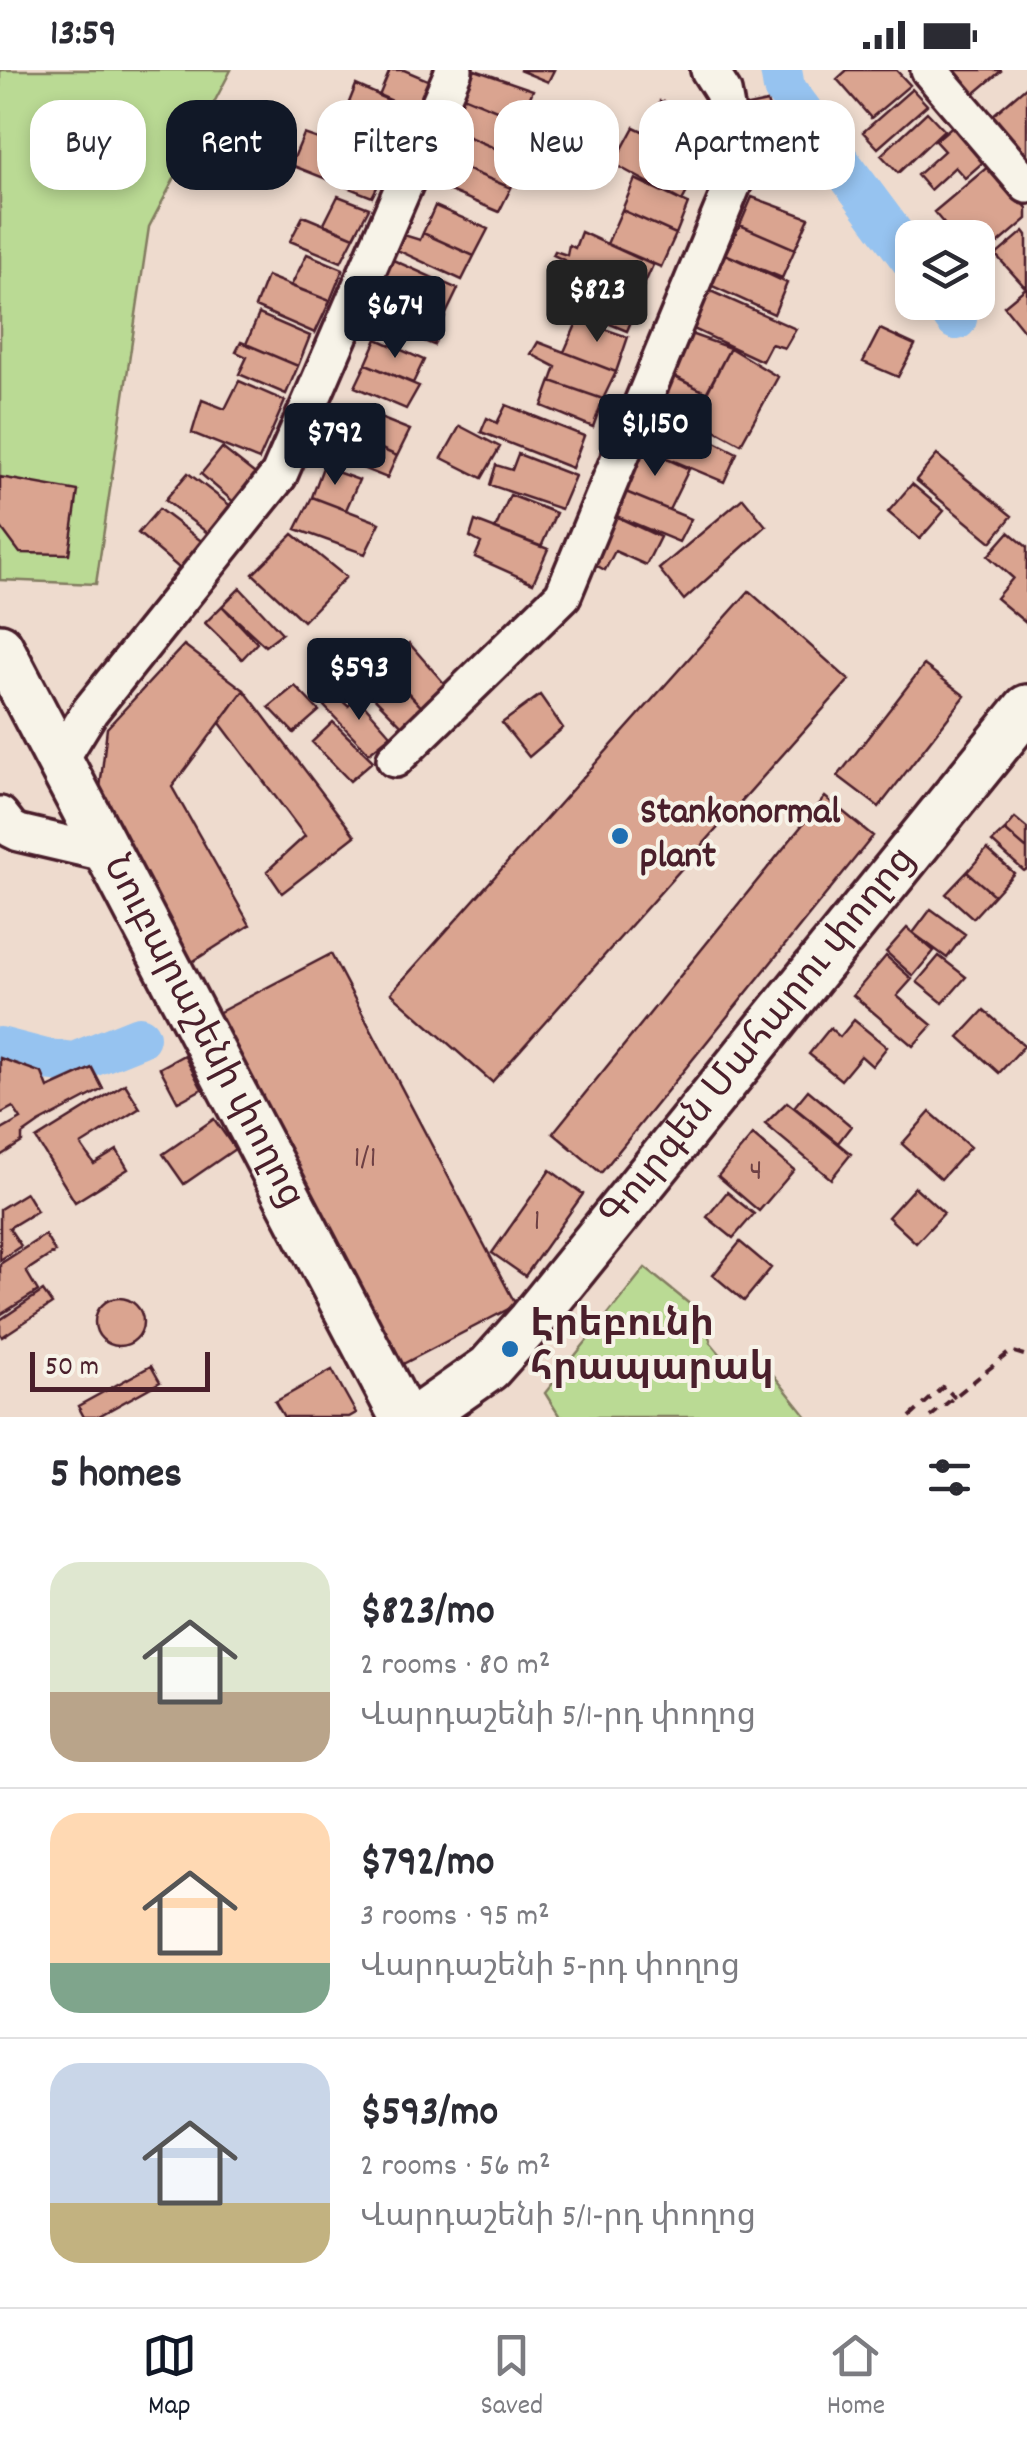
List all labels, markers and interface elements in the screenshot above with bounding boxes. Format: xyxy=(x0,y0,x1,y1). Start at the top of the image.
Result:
text: 13:59 xyxy=(50,8,117,63)
chip: Buy xyxy=(30,100,146,190)
chip: Rent xyxy=(166,100,297,190)
chip: Filters xyxy=(317,100,474,190)
chip: New xyxy=(494,100,619,190)
chip: Apartment xyxy=(639,100,855,190)
map controls xyxy=(895,220,995,320)
button: layers xyxy=(895,220,995,320)
pin: $823 xyxy=(538,260,656,345)
text: $823 xyxy=(568,269,626,315)
pin: $674 xyxy=(336,276,454,361)
text: $674 xyxy=(366,285,424,331)
pin: $1,150 xyxy=(574,394,736,479)
pin: $792 xyxy=(276,403,394,488)
text: $1,150 xyxy=(621,403,689,449)
text: $792 xyxy=(306,412,364,458)
pin: $593 xyxy=(300,638,418,723)
text: $593 xyxy=(329,647,389,693)
place label: Stankonormal plant xyxy=(640,787,841,886)
marker: Stankonormal plant xyxy=(609,825,631,847)
street label: Գուրգեն Մահարու փողոց xyxy=(589,836,931,1241)
street label: Նուբարաշենի փողոց xyxy=(87,846,317,1219)
house number: 1/1 xyxy=(353,1137,377,1183)
house number: 4 xyxy=(749,1150,763,1196)
house number: 1 xyxy=(533,1200,541,1246)
place label: Էրեբունի հրապարակ xyxy=(530,1300,774,1399)
marker: Էրեբունի հրապարակ xyxy=(499,1338,521,1360)
scale bar xyxy=(30,1347,210,1392)
text: 50 m xyxy=(45,1349,99,1389)
text: 5 homes xyxy=(50,1447,182,1507)
icon: filters xyxy=(922,1450,977,1505)
text: $823/mo xyxy=(360,1584,495,1644)
icon: home xyxy=(130,1602,250,1722)
text: 2 rooms · 80 m² xyxy=(360,1644,550,1690)
text: Վարդաշենի 5/1-րդ փողոց xyxy=(360,1695,756,1741)
text: $792/mo xyxy=(360,1835,494,1895)
icon: home xyxy=(130,1853,250,1973)
text: 3 rooms · 95 m² xyxy=(360,1895,550,1941)
text: Վարդաշենի 5-րդ փողոց xyxy=(360,1946,740,1992)
text: $593/mo xyxy=(360,2085,498,2145)
icon: home xyxy=(130,2103,250,2223)
text: 2 rooms · 56 m² xyxy=(360,2145,551,2191)
text: Վարդաշենի 5/1-րդ փողոց xyxy=(360,2196,756,2242)
tab: Map xyxy=(142,2328,197,2428)
tab: Saved xyxy=(481,2328,543,2428)
tab: Home xyxy=(827,2328,885,2428)

